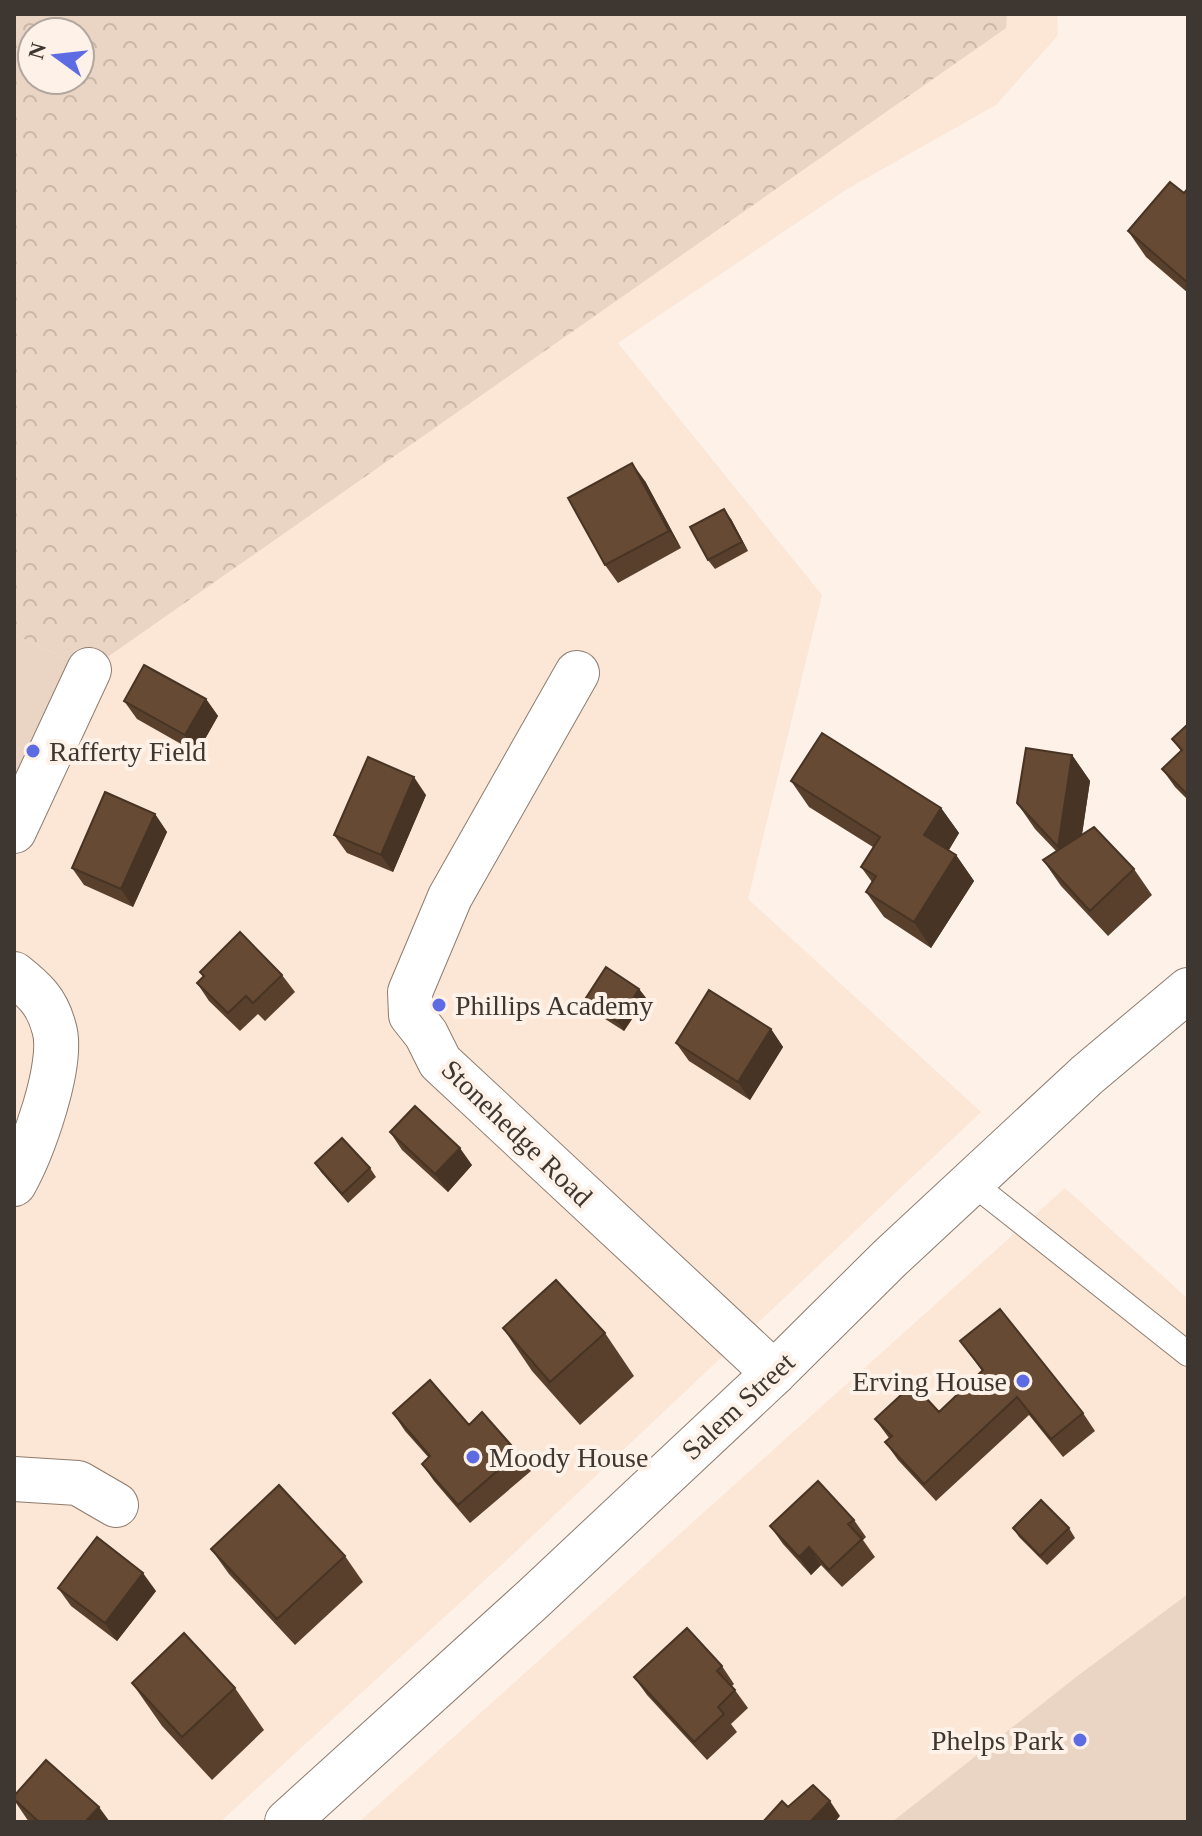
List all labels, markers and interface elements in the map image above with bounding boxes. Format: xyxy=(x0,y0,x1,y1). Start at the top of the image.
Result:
north arrow xyxy=(16,16,96,96)
text: N xyxy=(23,40,51,62)
place label: Rafferty Field xyxy=(49,736,206,767)
marker: Rafferty Field xyxy=(24,742,42,760)
place label: Phillips Academy xyxy=(455,990,653,1021)
marker: Phillips Academy xyxy=(430,996,448,1014)
street label: Stonehedge Road xyxy=(435,1054,599,1212)
street label: Salem Street xyxy=(675,1346,801,1466)
place label: Erving House xyxy=(852,1366,1007,1397)
marker: Erving House xyxy=(1014,1372,1032,1390)
place label: Moody House xyxy=(489,1442,648,1473)
marker: Moody House xyxy=(464,1448,482,1466)
place label: Phelps Park xyxy=(931,1725,1064,1756)
marker: Phelps Park xyxy=(1071,1731,1089,1749)

